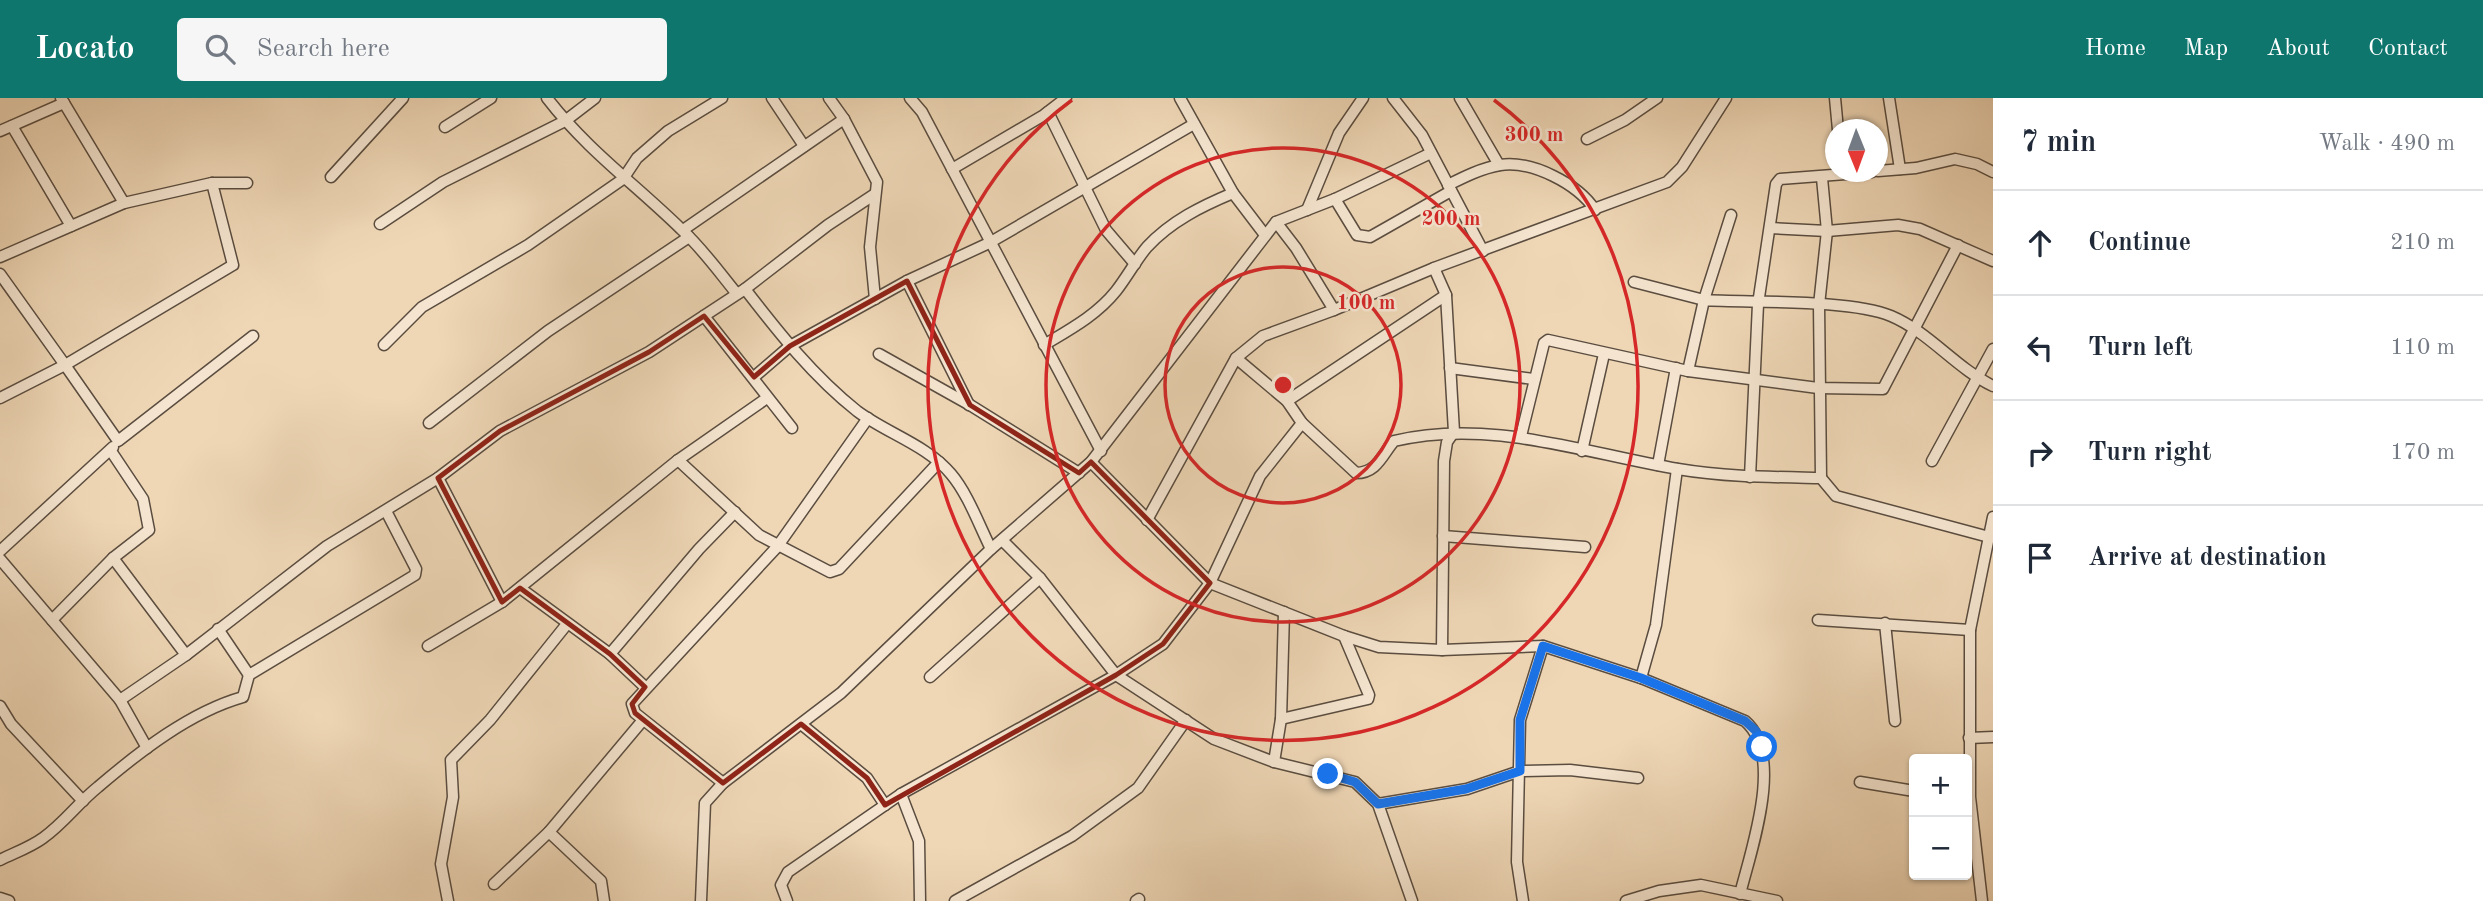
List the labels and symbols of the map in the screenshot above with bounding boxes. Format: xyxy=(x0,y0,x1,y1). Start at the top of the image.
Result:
north arrow xyxy=(1825,119,1888,182)
text: 300 m xyxy=(1504,125,1564,146)
text: 200 m xyxy=(1421,209,1481,230)
text: 100 m xyxy=(1336,293,1396,314)
centre of rings xyxy=(1271,373,1295,397)
route start xyxy=(1746,731,1777,762)
route end xyxy=(1312,758,1343,789)

